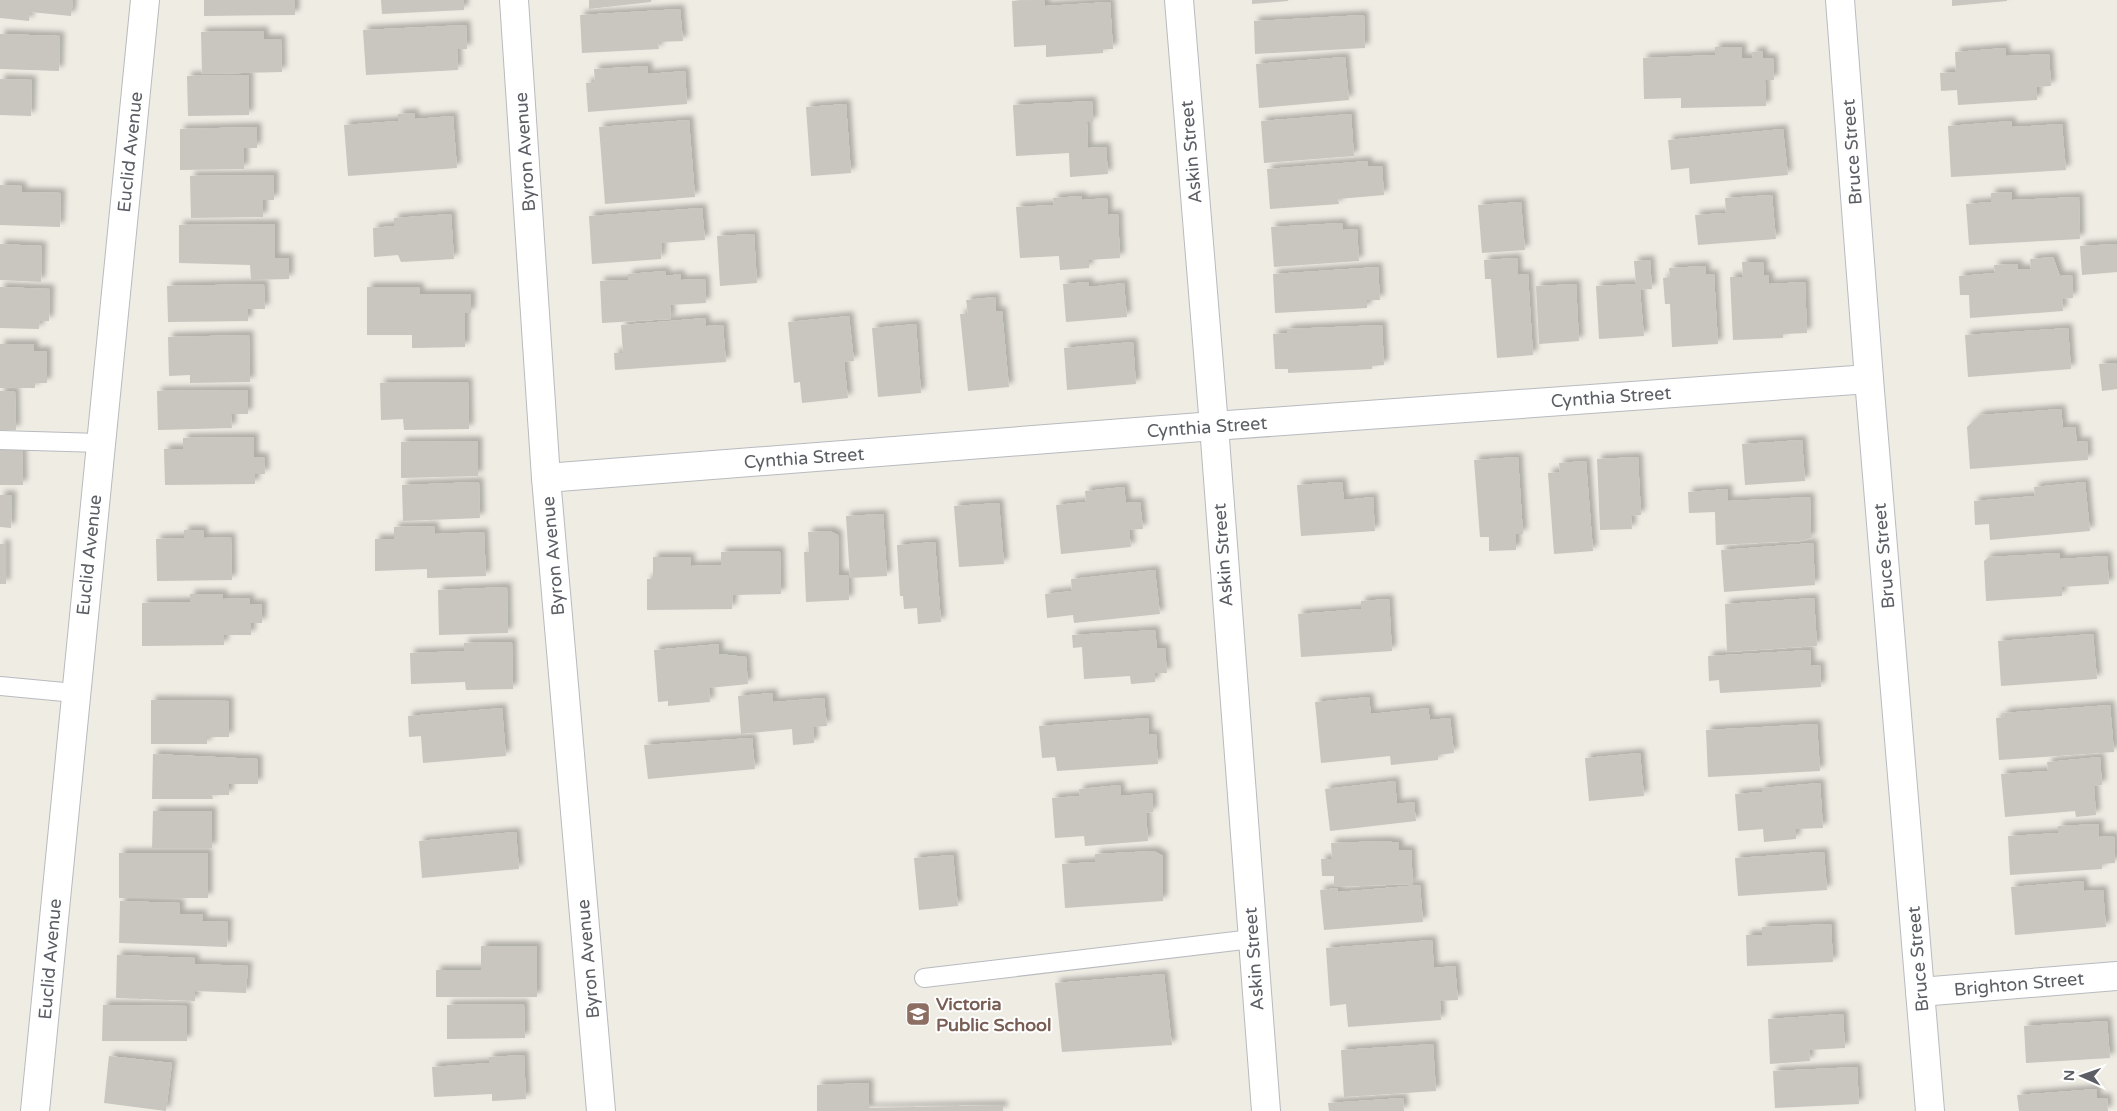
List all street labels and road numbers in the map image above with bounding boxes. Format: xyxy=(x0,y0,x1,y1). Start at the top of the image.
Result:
street label: Euclid Avenue xyxy=(113,91,147,213)
street label: Byron Avenue xyxy=(510,92,540,212)
street label: Bruce Street xyxy=(1837,98,1867,206)
street label: Askin Street xyxy=(1176,99,1206,204)
street label: Cynthia Street xyxy=(1550,382,1672,412)
street label: Cynthia Street xyxy=(1146,412,1268,442)
street label: Cynthia Street xyxy=(743,443,865,473)
street label: Euclid Avenue xyxy=(72,494,106,616)
street label: Byron Avenue xyxy=(537,495,569,617)
street label: Bruce Street xyxy=(1868,502,1900,610)
street label: Askin Street xyxy=(1208,503,1238,607)
street label: Euclid Avenue xyxy=(34,898,66,1020)
street label: Byron Avenue xyxy=(572,898,604,1020)
street label: Bruce Street xyxy=(1902,905,1934,1013)
street label: Askin Street xyxy=(1239,907,1269,1011)
street label: Brighton Street xyxy=(1953,967,2085,1001)

